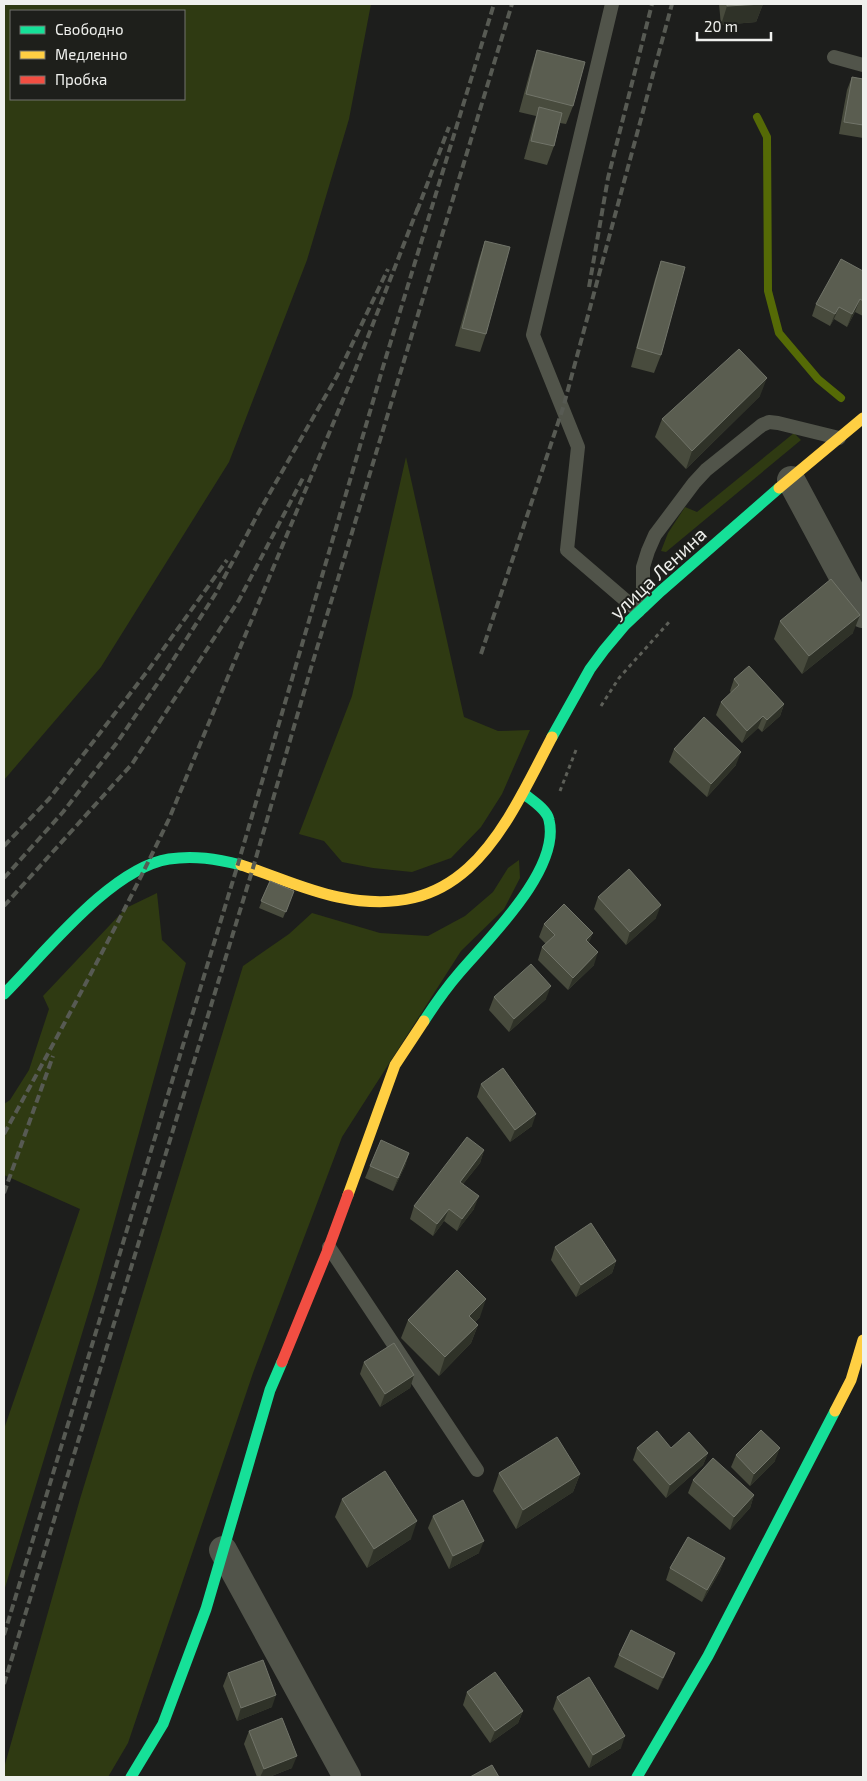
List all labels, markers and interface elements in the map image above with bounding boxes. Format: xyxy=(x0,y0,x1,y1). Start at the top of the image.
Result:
legend xyxy=(10,10,185,100)
scale bar xyxy=(697,10,771,42)
text: 20 m xyxy=(704,17,738,35)
text: Свободно xyxy=(55,20,124,38)
text: Медленно xyxy=(55,45,128,63)
text: Пробка xyxy=(55,70,107,88)
street label: улица Ленина xyxy=(605,522,711,624)

